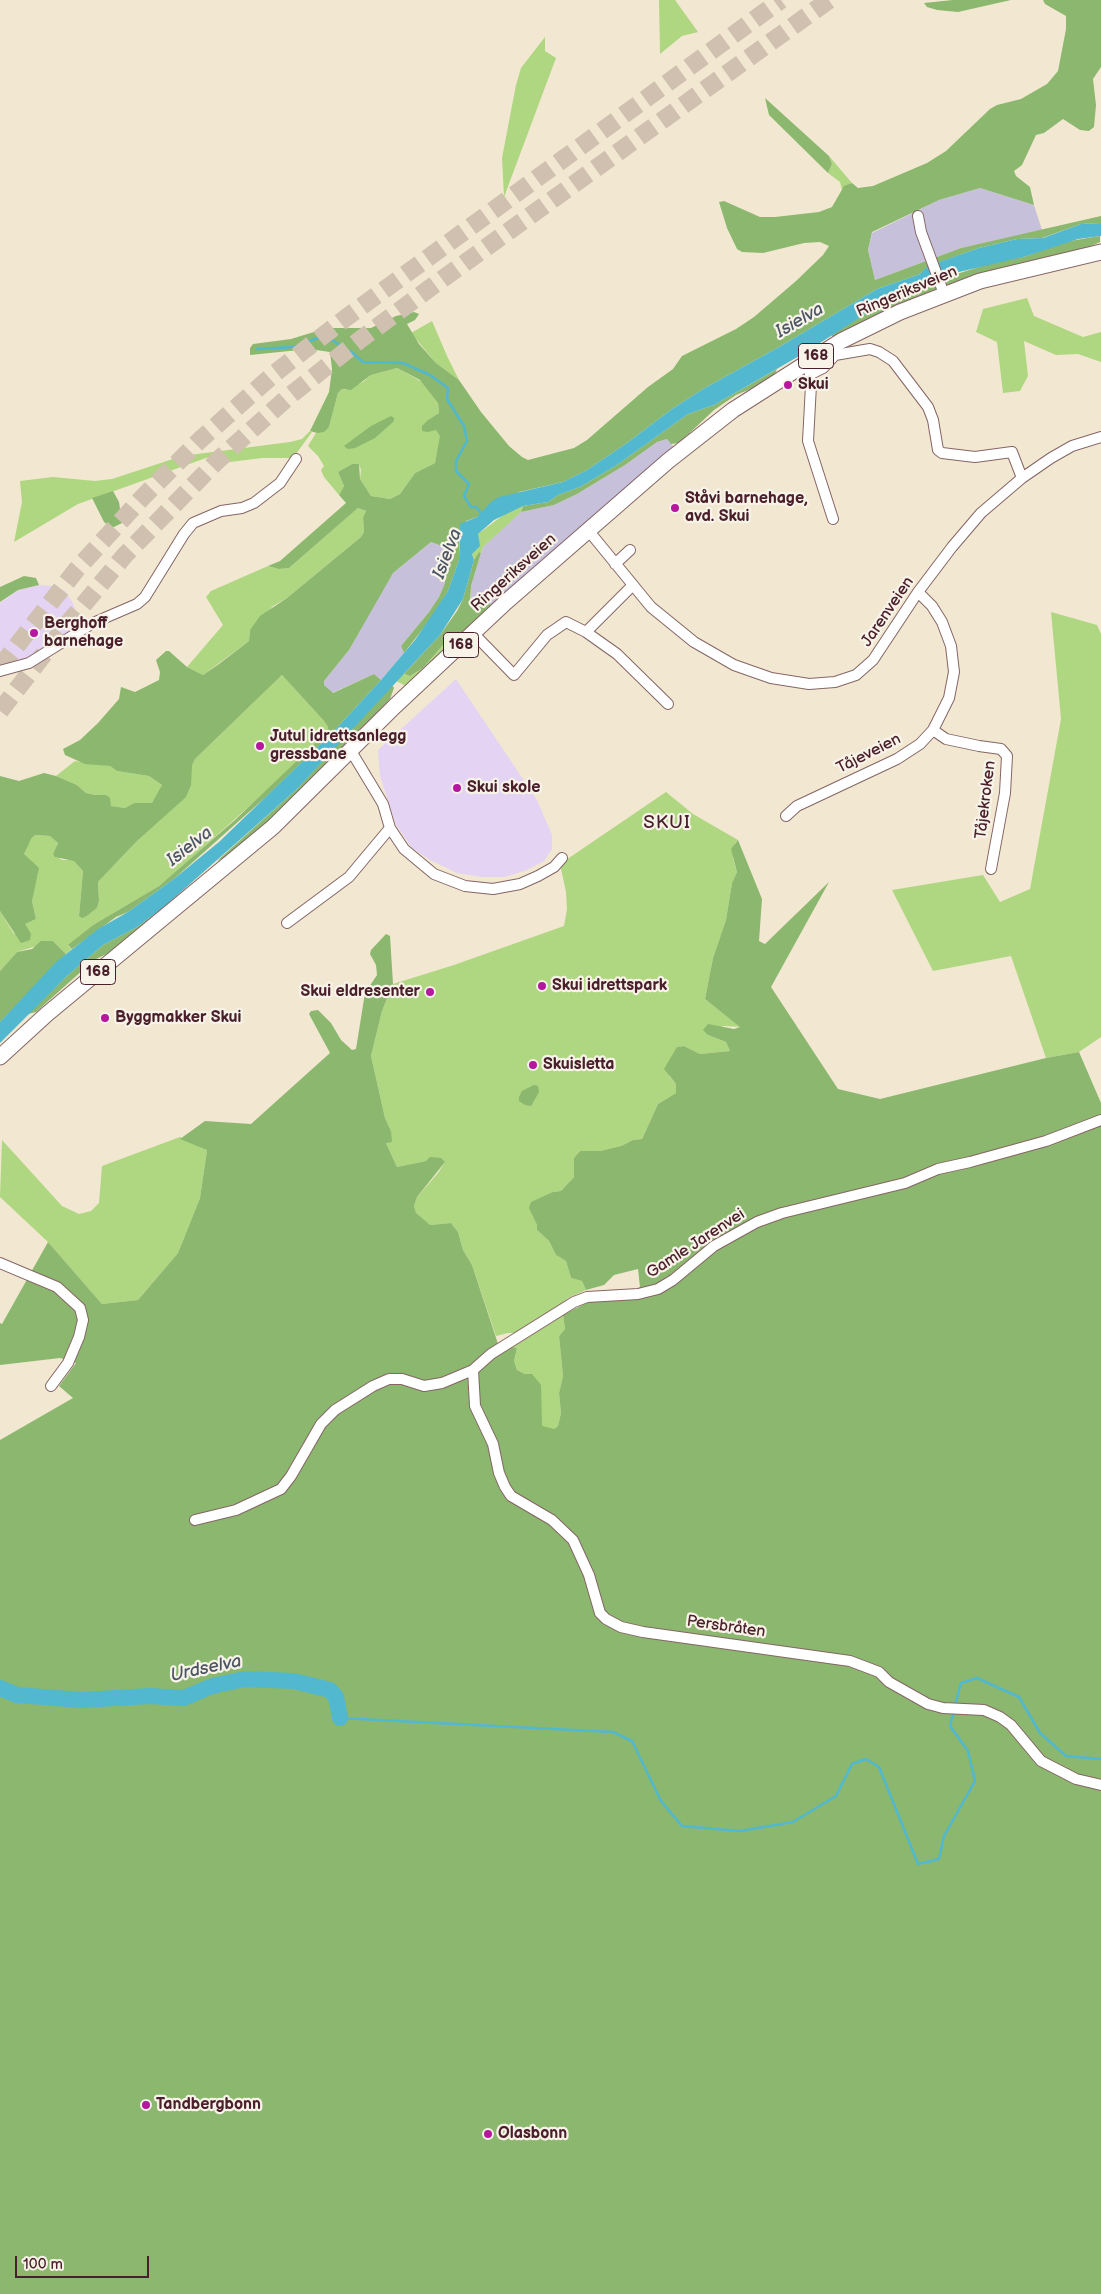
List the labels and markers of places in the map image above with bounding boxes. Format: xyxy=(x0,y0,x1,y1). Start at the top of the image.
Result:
place label: Skui xyxy=(798,375,829,395)
marker: Skui xyxy=(782,379,794,391)
place label: Ståvi barnehage, avd. Skui xyxy=(685,489,808,527)
marker: Ståvi barnehage, avd. Skui xyxy=(669,502,681,514)
place label: Berghoff barnehage xyxy=(44,614,123,652)
marker: Berghoff barnehage xyxy=(28,627,40,639)
place label: Jutul idrettsanlegg gressbane xyxy=(270,727,406,765)
marker: Jutul idrettsanlegg gressbane xyxy=(254,740,266,752)
place label: Skui skole xyxy=(467,778,540,798)
marker: Skui skole xyxy=(451,782,463,794)
place label: Skui idrettspark xyxy=(552,976,667,996)
marker: Skui idrettspark xyxy=(536,980,548,992)
place label: Skui eldresenter xyxy=(300,982,420,1002)
marker: Skui eldresenter xyxy=(424,986,436,998)
place label: Byggmakker Skui xyxy=(115,1008,241,1028)
marker: Byggmakker Skui xyxy=(99,1012,111,1024)
place label: Skuisletta xyxy=(543,1055,614,1075)
marker: Skuisletta xyxy=(527,1059,539,1071)
place label: Tandbergbonn xyxy=(156,2095,261,2115)
marker: Tandbergbonn xyxy=(140,2099,152,2111)
place label: Olasbonn xyxy=(498,2124,567,2144)
marker: Olasbonn xyxy=(482,2128,494,2140)

